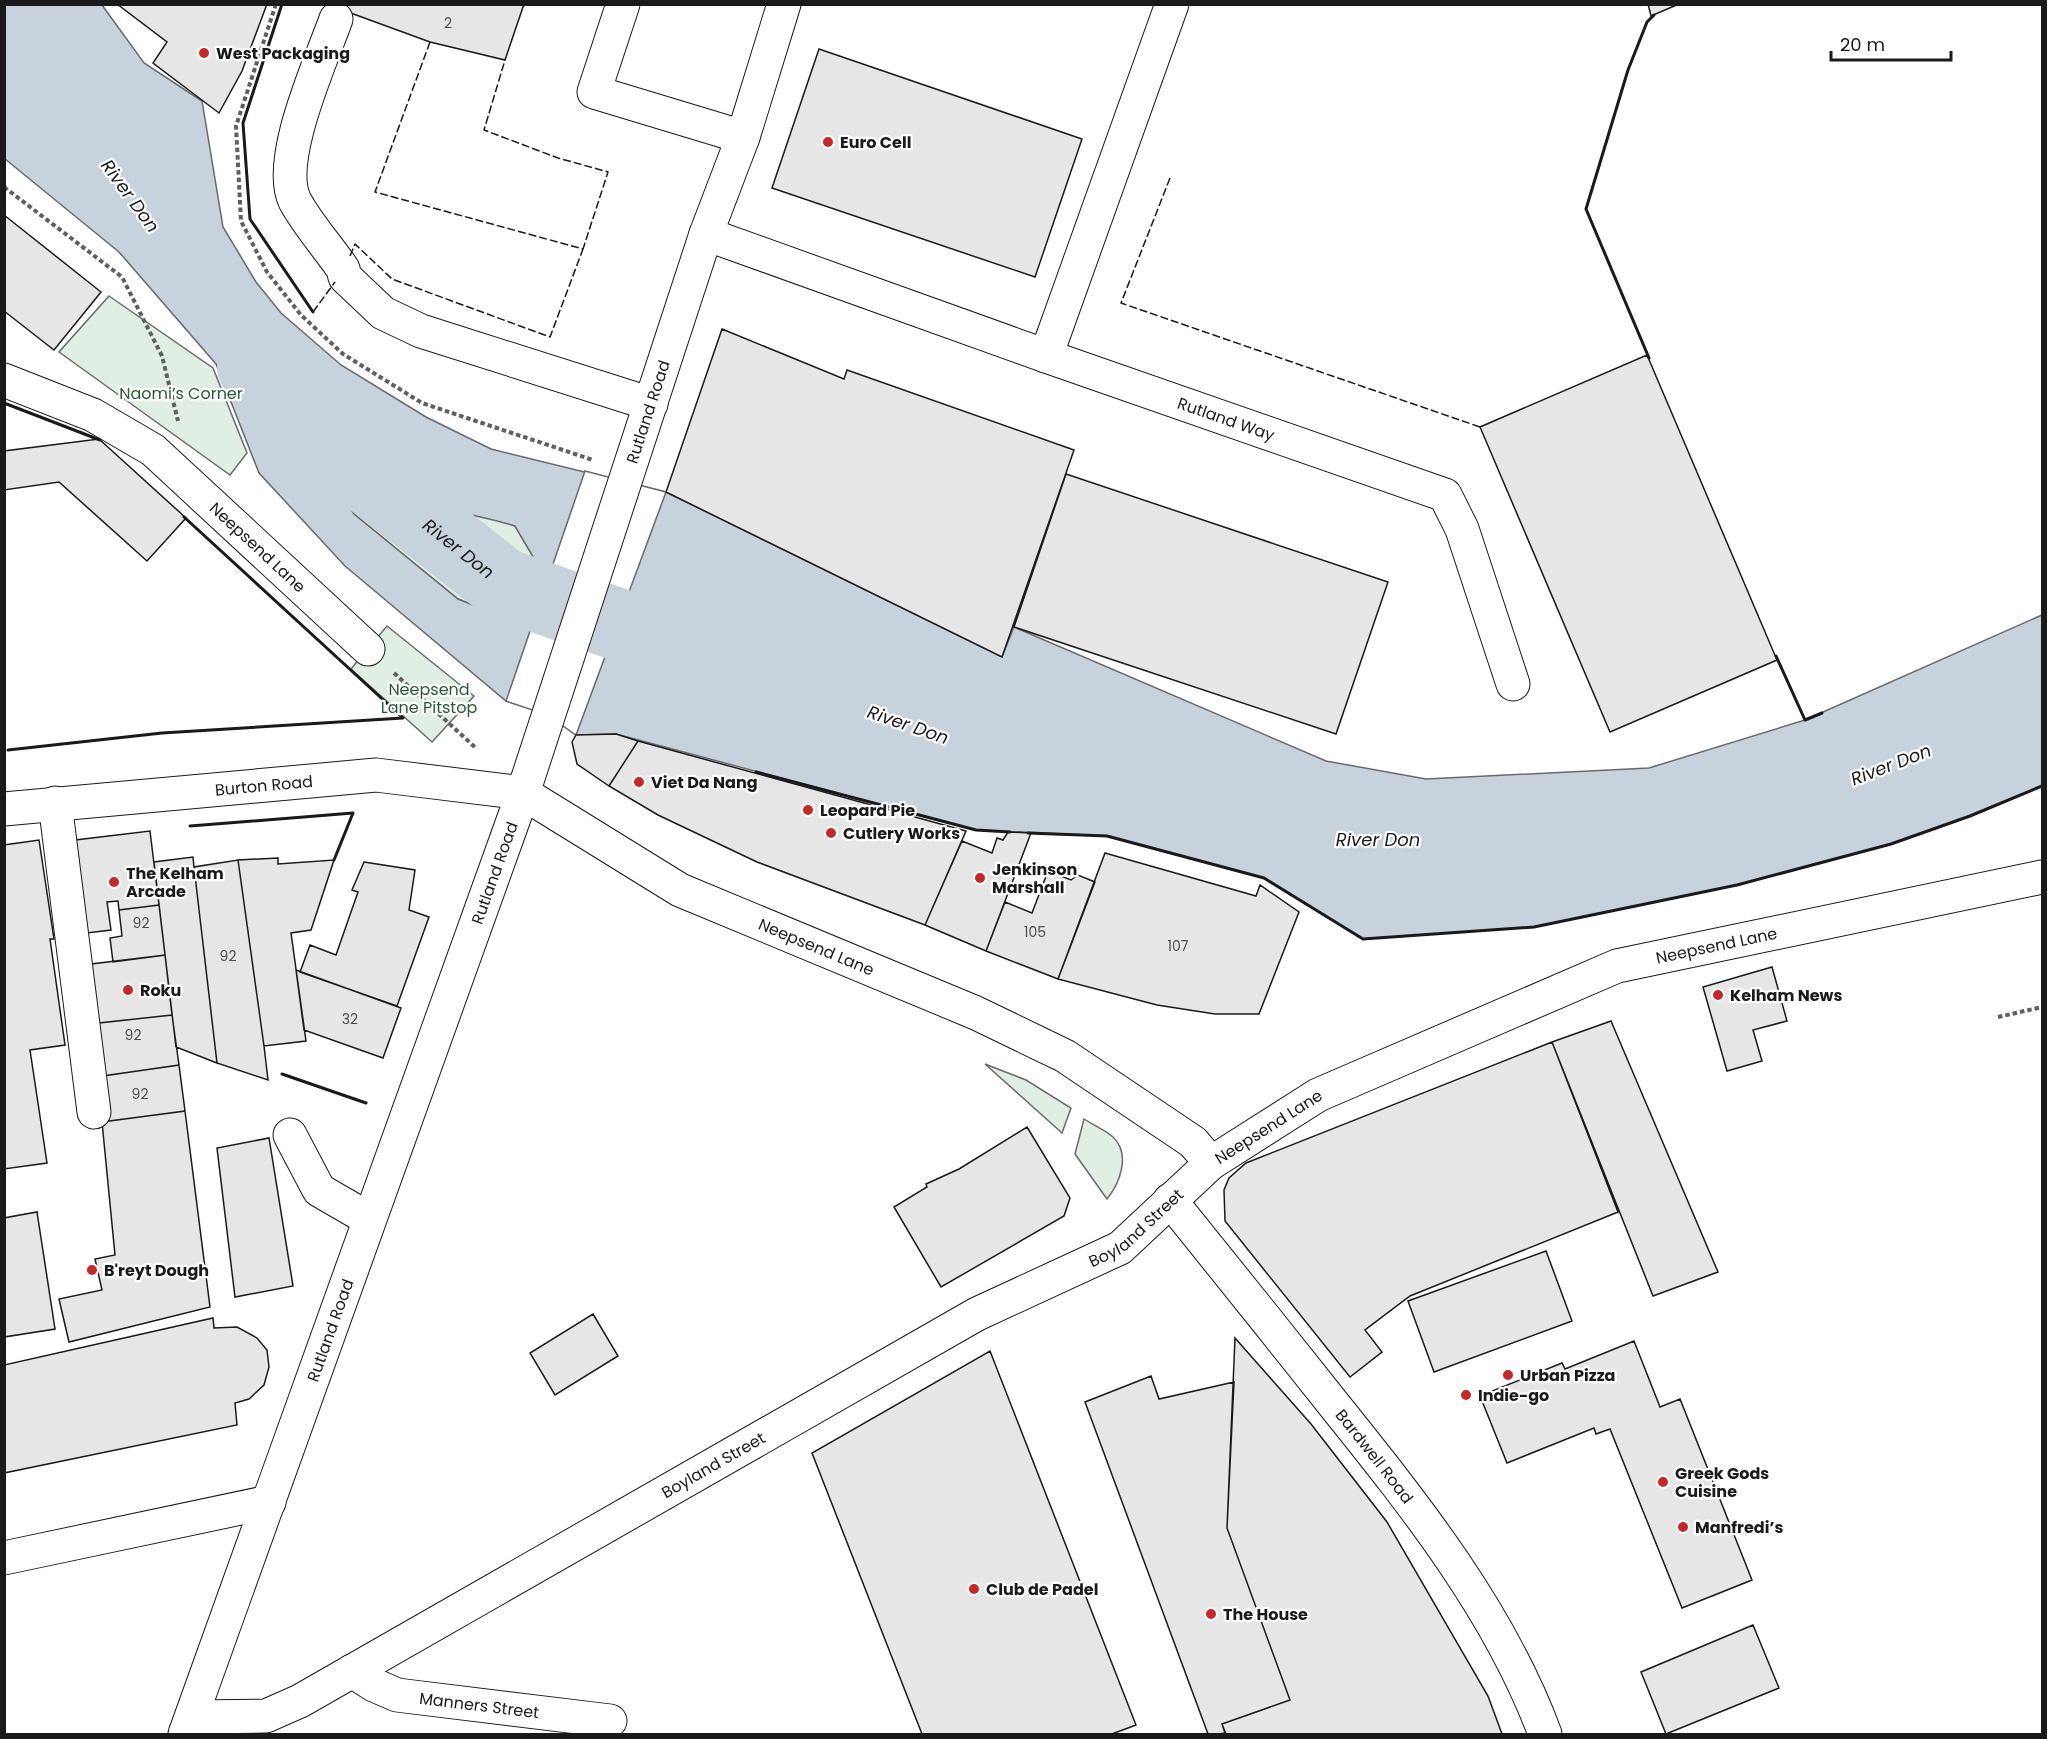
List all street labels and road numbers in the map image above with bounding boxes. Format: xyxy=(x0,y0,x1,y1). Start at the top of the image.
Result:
street label: Rutland Road xyxy=(621,357,676,467)
street label: Rutland Way xyxy=(1174,392,1278,447)
street label: Neepsend Lane xyxy=(204,497,311,598)
street label: Burton Road xyxy=(214,770,314,802)
street label: Rutland Road xyxy=(466,819,524,928)
street label: Neepsend Lane xyxy=(755,913,878,982)
street label: Neepsend Lane xyxy=(1654,922,1779,970)
street label: Neepsend Lane xyxy=(1210,1084,1327,1170)
street label: Boyland Street xyxy=(1085,1183,1189,1273)
street label: Rutland Road xyxy=(301,1276,359,1385)
street label: Bardwell Road xyxy=(1330,1404,1419,1509)
street label: Boyland Street xyxy=(657,1426,770,1504)
street label: Manners Street xyxy=(418,1687,541,1724)

